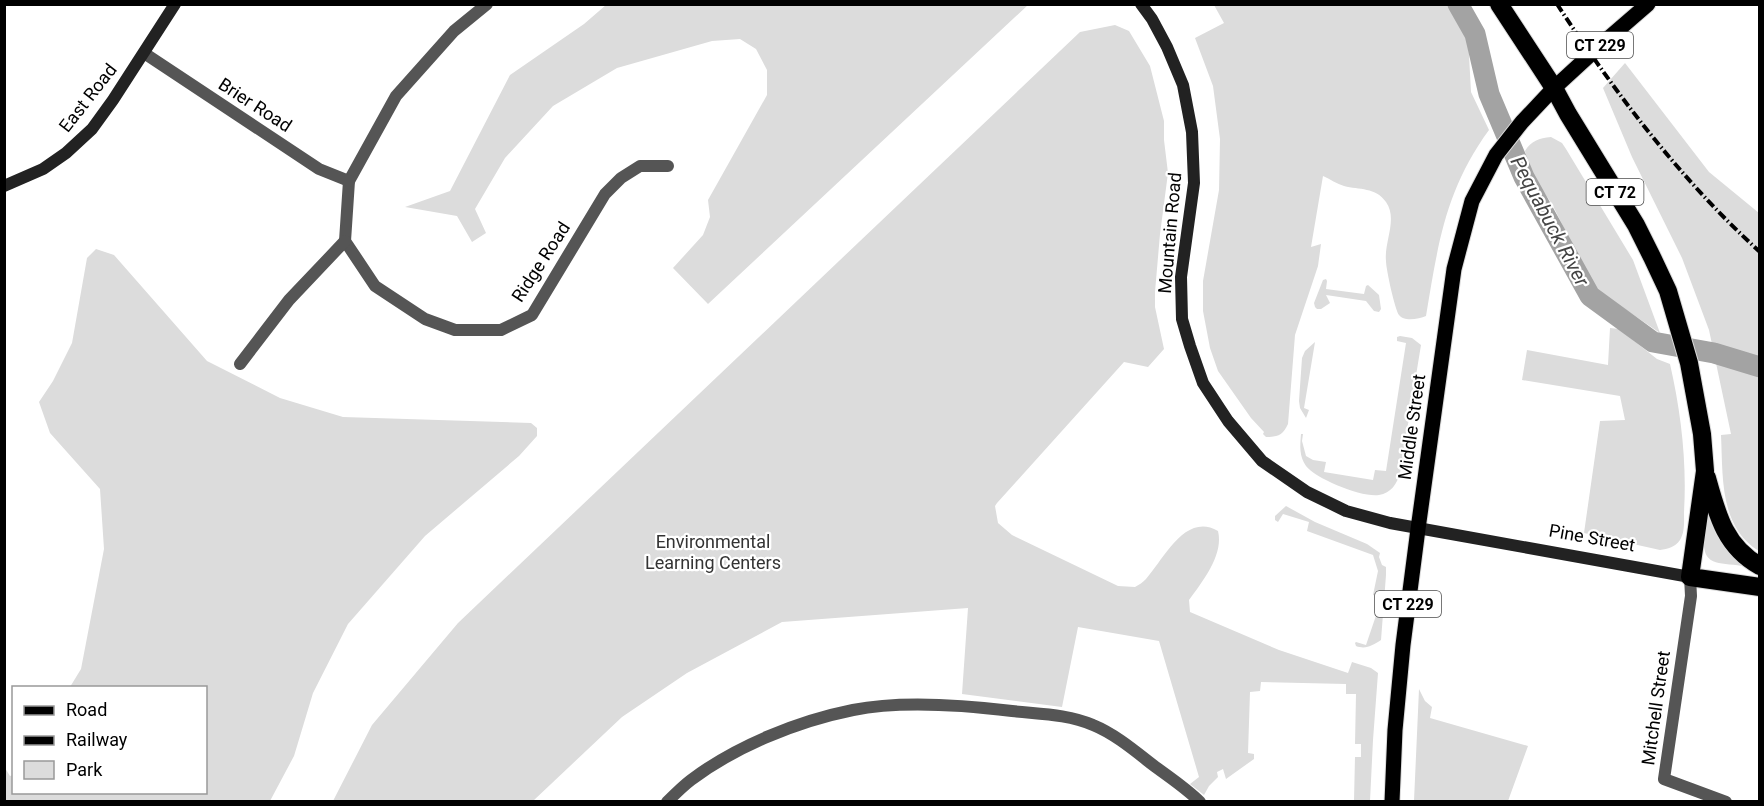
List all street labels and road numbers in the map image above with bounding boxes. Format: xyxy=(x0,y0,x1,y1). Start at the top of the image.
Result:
road number: CT 229 xyxy=(1567,32,1633,58)
street label: East Road xyxy=(54,59,121,136)
street label: Brier Road xyxy=(215,73,296,136)
street label: Mountain Road xyxy=(1154,171,1185,294)
road number: CT 72 xyxy=(1586,179,1644,205)
street label: Ridge Road xyxy=(507,218,574,306)
street label: Middle Street xyxy=(1394,373,1429,481)
street label: Pine Street xyxy=(1547,520,1637,555)
road number: CT 229 xyxy=(1375,591,1441,617)
street label: Mitchell Street xyxy=(1637,649,1674,767)

